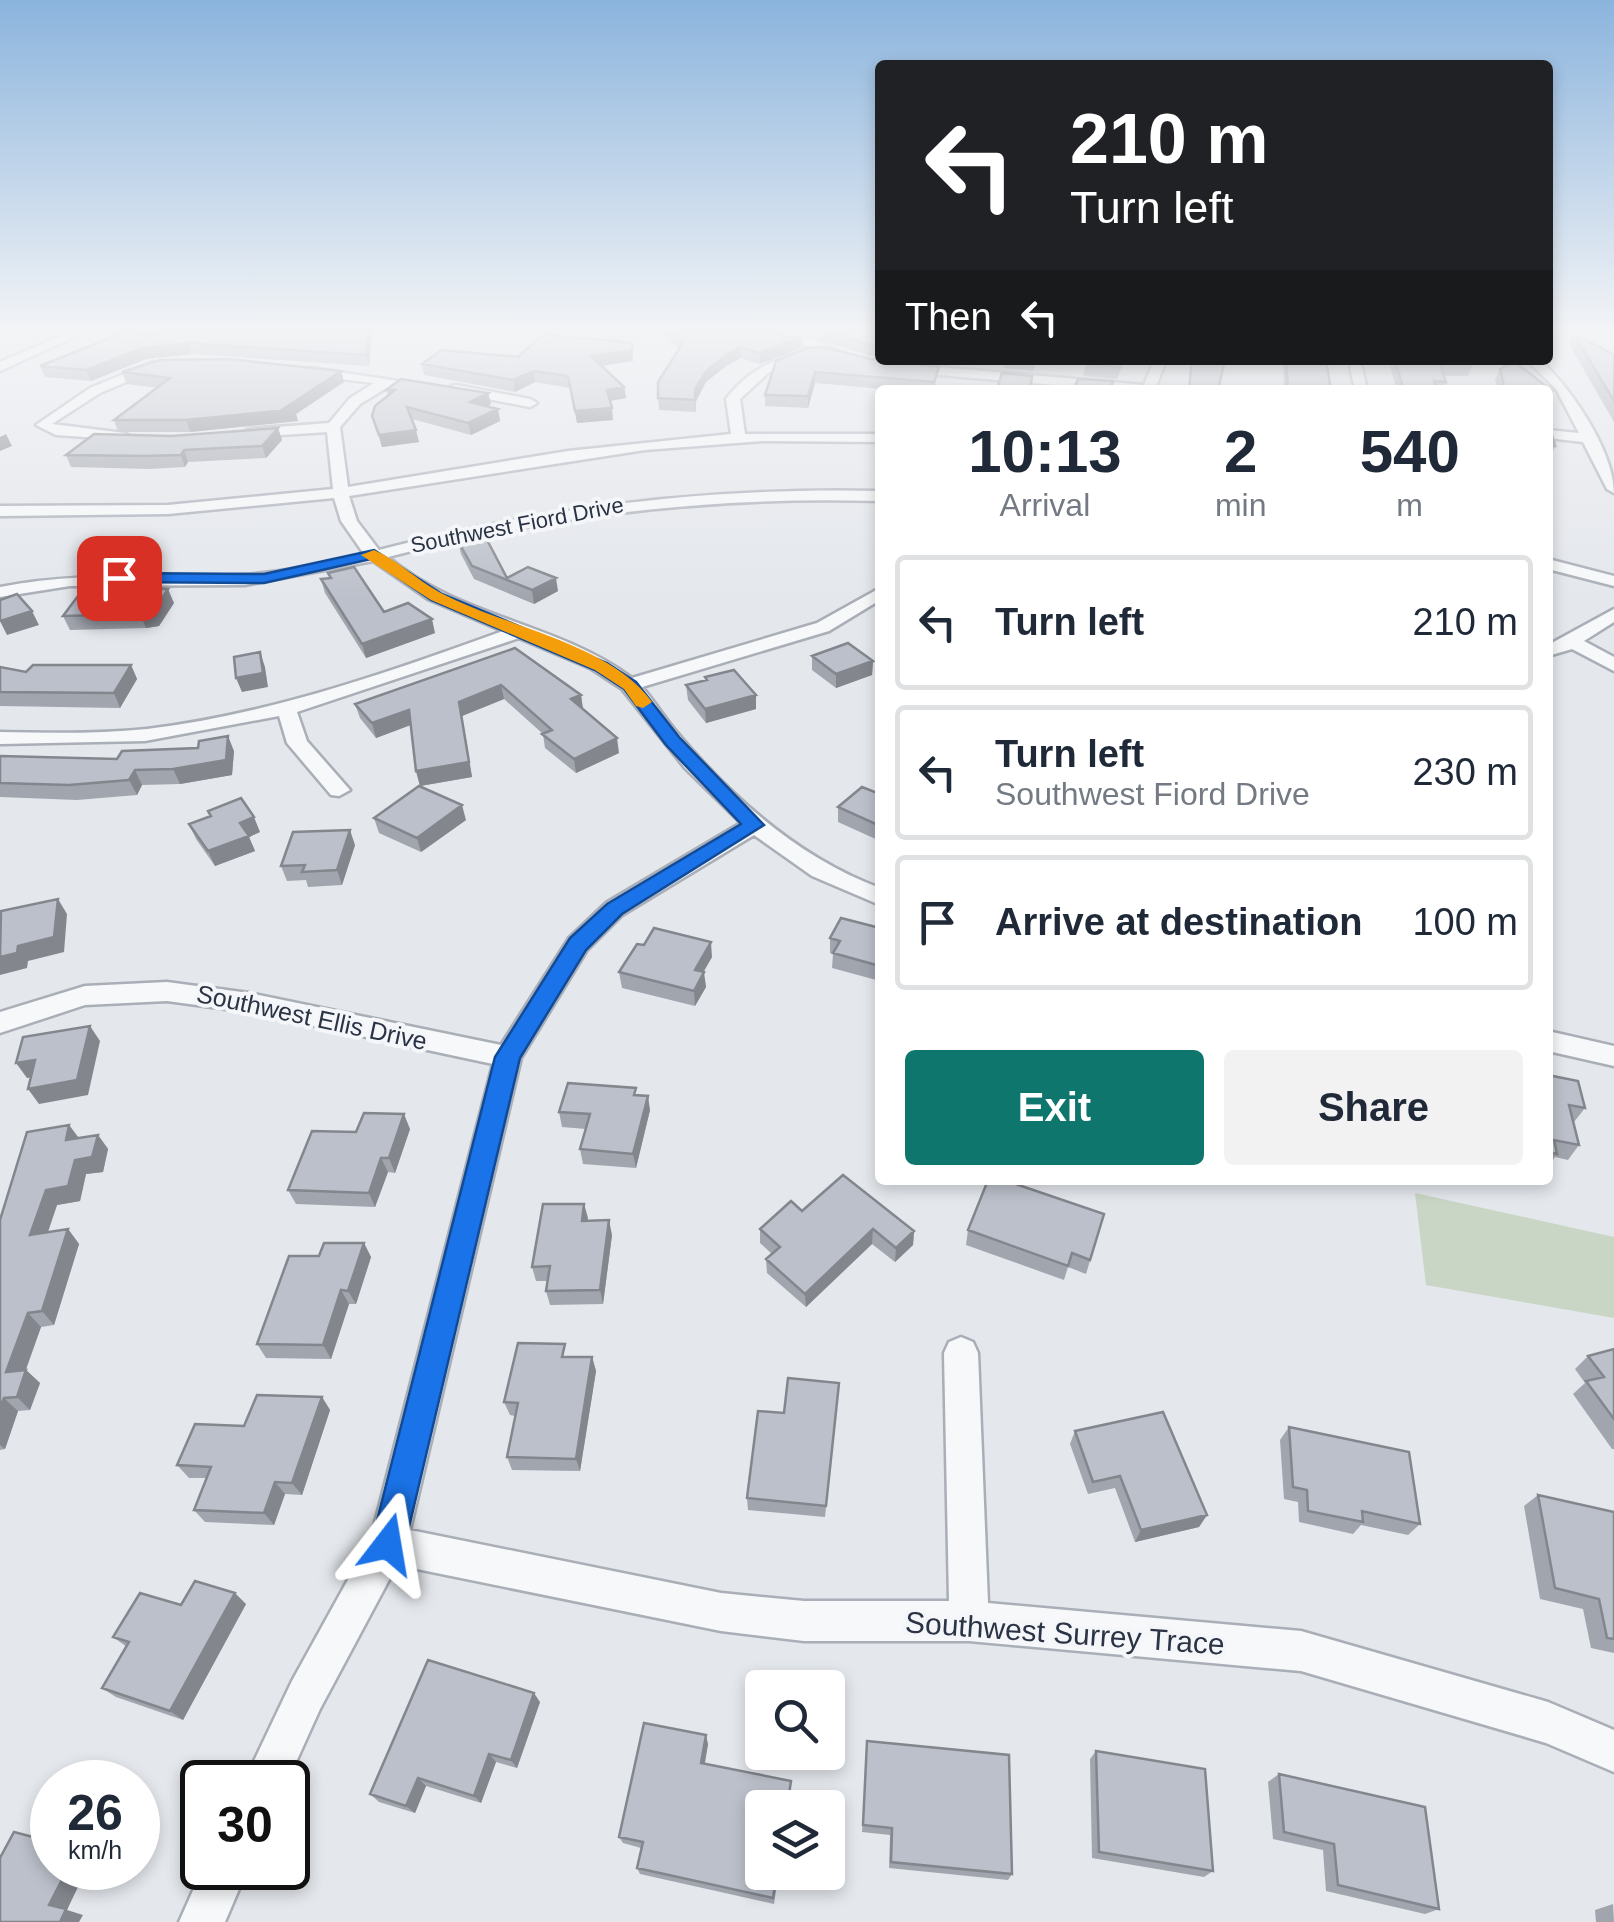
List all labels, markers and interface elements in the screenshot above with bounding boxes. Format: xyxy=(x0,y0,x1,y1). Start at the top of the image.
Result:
icon: left xyxy=(905,100,1035,230)
text: 210 m xyxy=(1070,100,1268,178)
text: Turn left xyxy=(1070,182,1233,233)
icon: left xyxy=(1012,290,1067,345)
text: Then xyxy=(905,296,992,338)
text: 10:13 xyxy=(968,418,1122,485)
text: 2 xyxy=(1224,418,1257,485)
text: 540 xyxy=(1360,418,1460,485)
text: Arrival xyxy=(1000,487,1090,523)
text: min xyxy=(1215,487,1266,523)
text: m xyxy=(1396,487,1423,523)
street label: Southwest Fiord Drive xyxy=(408,492,626,558)
pin xyxy=(77,536,162,621)
icon: arrive xyxy=(92,551,147,606)
icon: left xyxy=(910,595,965,650)
text: Turn left xyxy=(995,601,1144,643)
text: 210 m xyxy=(1412,601,1518,643)
text: Turn left xyxy=(995,733,1144,775)
icon: left xyxy=(910,745,965,800)
text: 230 m xyxy=(1412,751,1518,793)
text: Southwest Fiord Drive xyxy=(995,776,1310,812)
icon: arrive xyxy=(910,895,965,950)
text: Arrive at destination xyxy=(995,901,1362,943)
text: 100 m xyxy=(1412,901,1518,943)
street label: Southwest Ellis Drive xyxy=(194,979,430,1055)
button: Exit xyxy=(905,1050,1204,1165)
button: Share xyxy=(1224,1050,1523,1165)
position arrow xyxy=(336,1492,440,1596)
street label: Southwest Surrey Trace xyxy=(904,1605,1226,1661)
map controls xyxy=(745,1670,845,1890)
button: search xyxy=(745,1670,845,1770)
speed limit sign: 30 xyxy=(180,1760,310,1890)
text: 26 xyxy=(67,1785,123,1841)
button: layers xyxy=(745,1790,845,1890)
text: km/h xyxy=(68,1836,122,1864)

